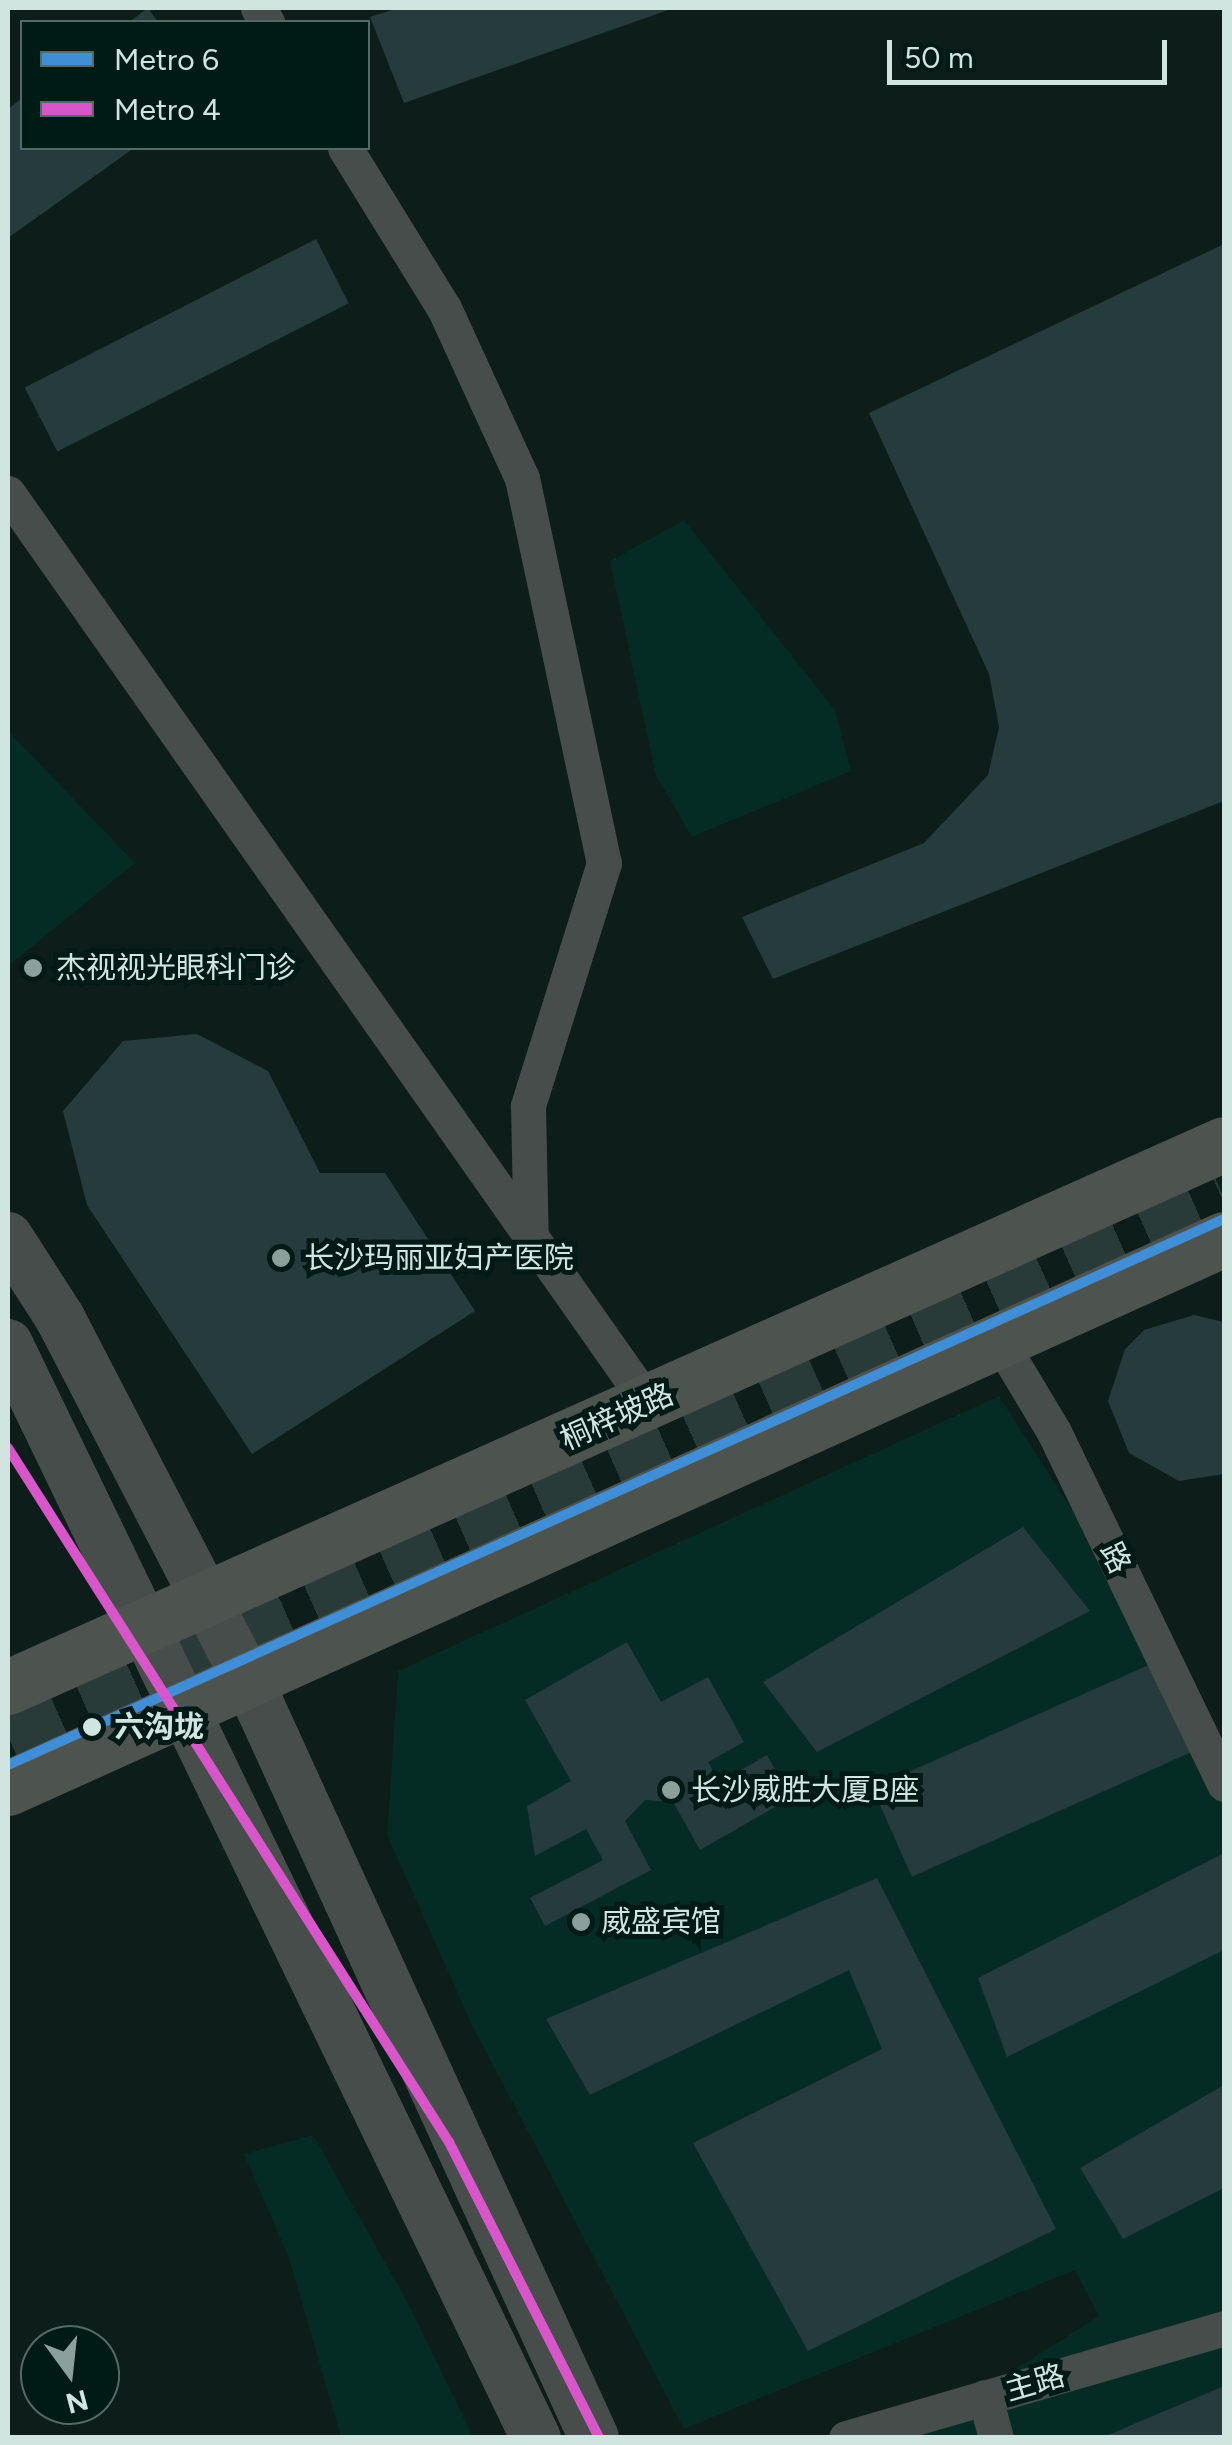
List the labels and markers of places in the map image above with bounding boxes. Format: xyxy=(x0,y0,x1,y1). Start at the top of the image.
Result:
place label: 杰视视光眼科门诊 xyxy=(56,950,296,986)
marker: 杰视视光眼科门诊 xyxy=(20,955,46,981)
place label: 长沙玛丽亚妇产医院 xyxy=(304,1240,574,1276)
marker: 长沙玛丽亚妇产医院 xyxy=(268,1245,294,1271)
place label: 六沟垅 xyxy=(114,1709,204,1745)
marker: 六沟垅 xyxy=(79,1714,105,1740)
place label: 长沙威胜大厦B座 xyxy=(691,1772,919,1808)
marker: 长沙威胜大厦B座 xyxy=(660,1779,682,1801)
place label: 威盛宾馆 xyxy=(601,1904,721,1940)
marker: 威盛宾馆 xyxy=(570,1911,592,1933)

